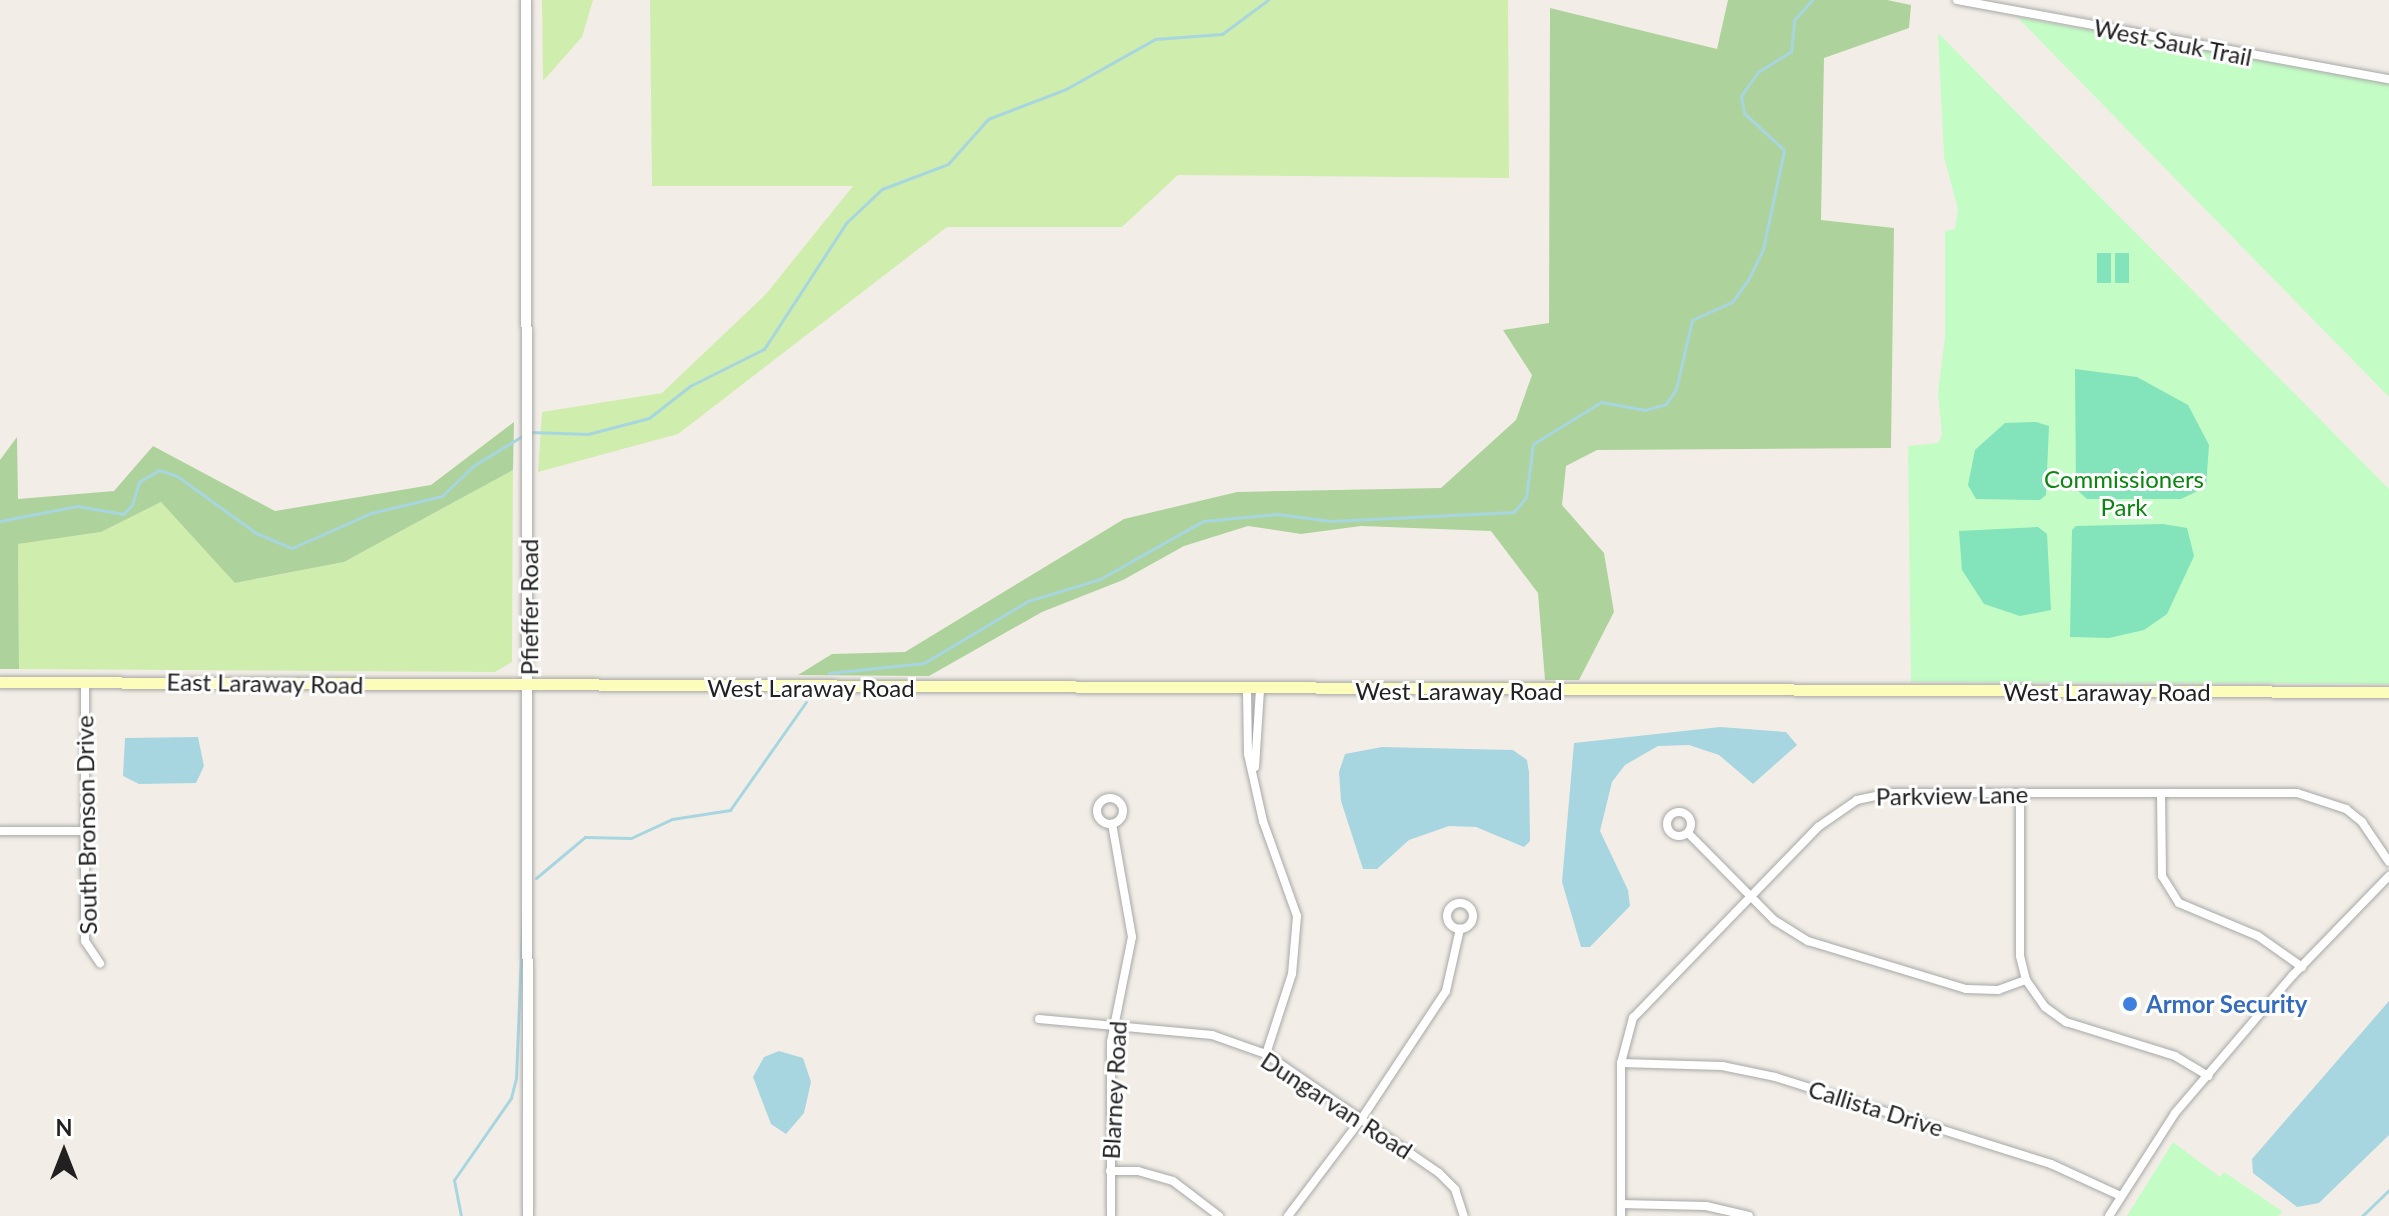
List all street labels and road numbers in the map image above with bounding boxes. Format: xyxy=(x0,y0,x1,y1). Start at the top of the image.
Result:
street label: West Sauk Trail xyxy=(2091,12,2255,72)
street label: Pfieffer Road xyxy=(515,538,543,676)
street label: East Laraway Road xyxy=(166,667,364,699)
street label: West Laraway Road xyxy=(707,674,915,702)
street label: West Laraway Road xyxy=(1355,677,1563,705)
street label: West Laraway Road xyxy=(2003,678,2211,706)
street label: South Bronson Drive xyxy=(70,715,102,935)
street label: Parkview Lane xyxy=(1875,779,2029,811)
street label: Blarney Road xyxy=(1096,1020,1132,1160)
street label: Dungarvan Road xyxy=(1256,1045,1418,1165)
street label: Callista Drive xyxy=(1805,1074,1947,1142)

